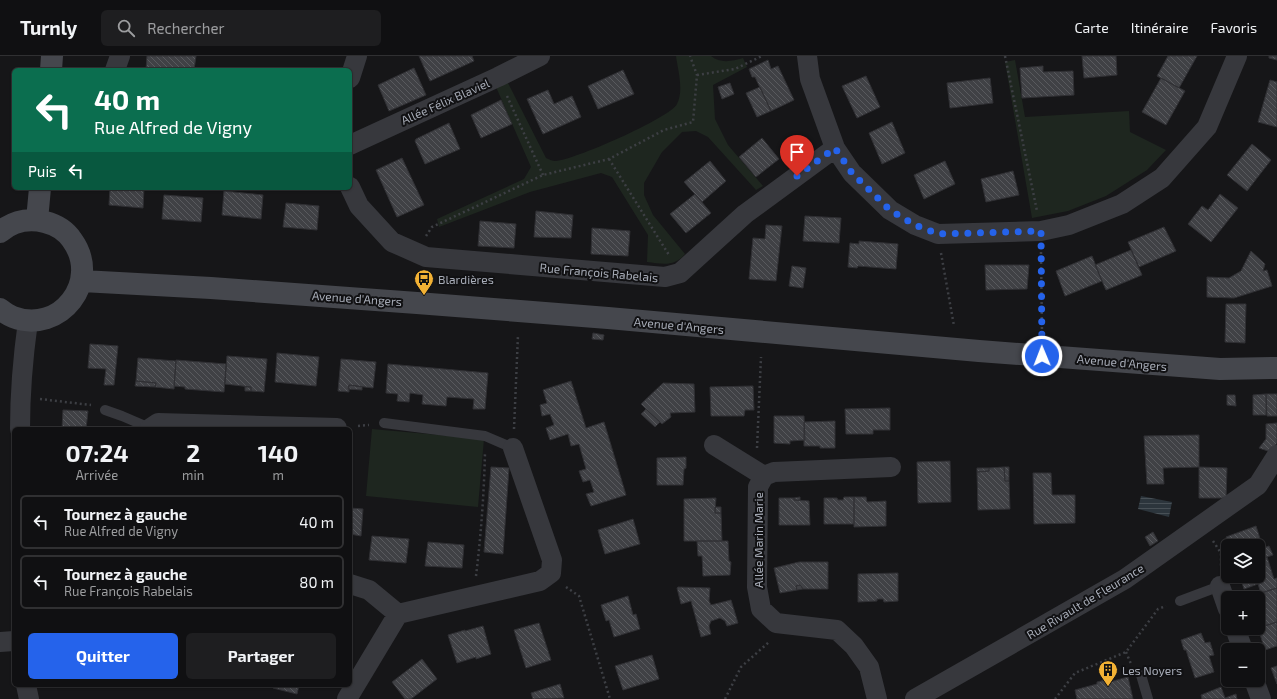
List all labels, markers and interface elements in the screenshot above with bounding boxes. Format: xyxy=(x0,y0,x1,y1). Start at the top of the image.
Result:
search box xyxy=(101,10,381,46)
text: Turnly xyxy=(20,16,77,39)
icon: search xyxy=(115,17,137,39)
text: Rechercher xyxy=(147,19,225,37)
text: Carte xyxy=(1075,19,1109,36)
text: Itinéraire xyxy=(1131,19,1189,36)
text: Favoris xyxy=(1211,19,1257,36)
street label: Allée Félix Blaviel xyxy=(399,75,492,127)
text: 40 m xyxy=(94,82,160,116)
icon: left xyxy=(28,84,80,136)
text: Rue Alfred de Vigny xyxy=(94,116,252,138)
pin xyxy=(780,135,814,176)
icon: arrive xyxy=(786,141,808,163)
icon: left xyxy=(65,160,87,182)
text: Puis xyxy=(28,162,57,180)
street label: Rue François Rabelais xyxy=(539,260,659,285)
bus stop icon: Blardières xyxy=(413,268,435,296)
place label: Blardières xyxy=(438,272,494,286)
street label: Avenue d'Angers xyxy=(311,288,403,308)
street label: Avenue d'Angers xyxy=(633,314,725,336)
position arrow xyxy=(1021,335,1063,377)
street label: Avenue d'Angers xyxy=(1076,351,1168,373)
text: 07:24 xyxy=(65,438,129,467)
text: 2 xyxy=(186,438,200,467)
text: 140 xyxy=(258,438,299,467)
text: Arrivée xyxy=(76,467,118,483)
text: min xyxy=(182,467,204,483)
text: m xyxy=(272,467,284,483)
street label: Allée Marin Marie xyxy=(751,492,765,588)
text: Tournez à gauche xyxy=(64,505,187,523)
icon: left xyxy=(30,511,52,533)
text: 40 m xyxy=(299,513,334,531)
text: Rue Alfred de Vigny xyxy=(64,523,178,539)
map controls xyxy=(1221,539,1265,687)
button: layers xyxy=(1221,539,1265,583)
street label: Rue Rivault de Fleurance xyxy=(1024,560,1146,642)
text: Tournez à gauche xyxy=(64,565,187,583)
icon: left xyxy=(30,571,52,593)
text: 80 m xyxy=(299,573,334,591)
text: Rue François Rabelais xyxy=(64,583,193,599)
button: + xyxy=(1221,591,1265,635)
button: Quitter xyxy=(28,633,178,679)
button: Partager xyxy=(186,633,336,679)
button: − xyxy=(1221,643,1265,687)
building icon: Les Noyers xyxy=(1097,659,1119,687)
place label: Les Noyers xyxy=(1122,663,1182,677)

